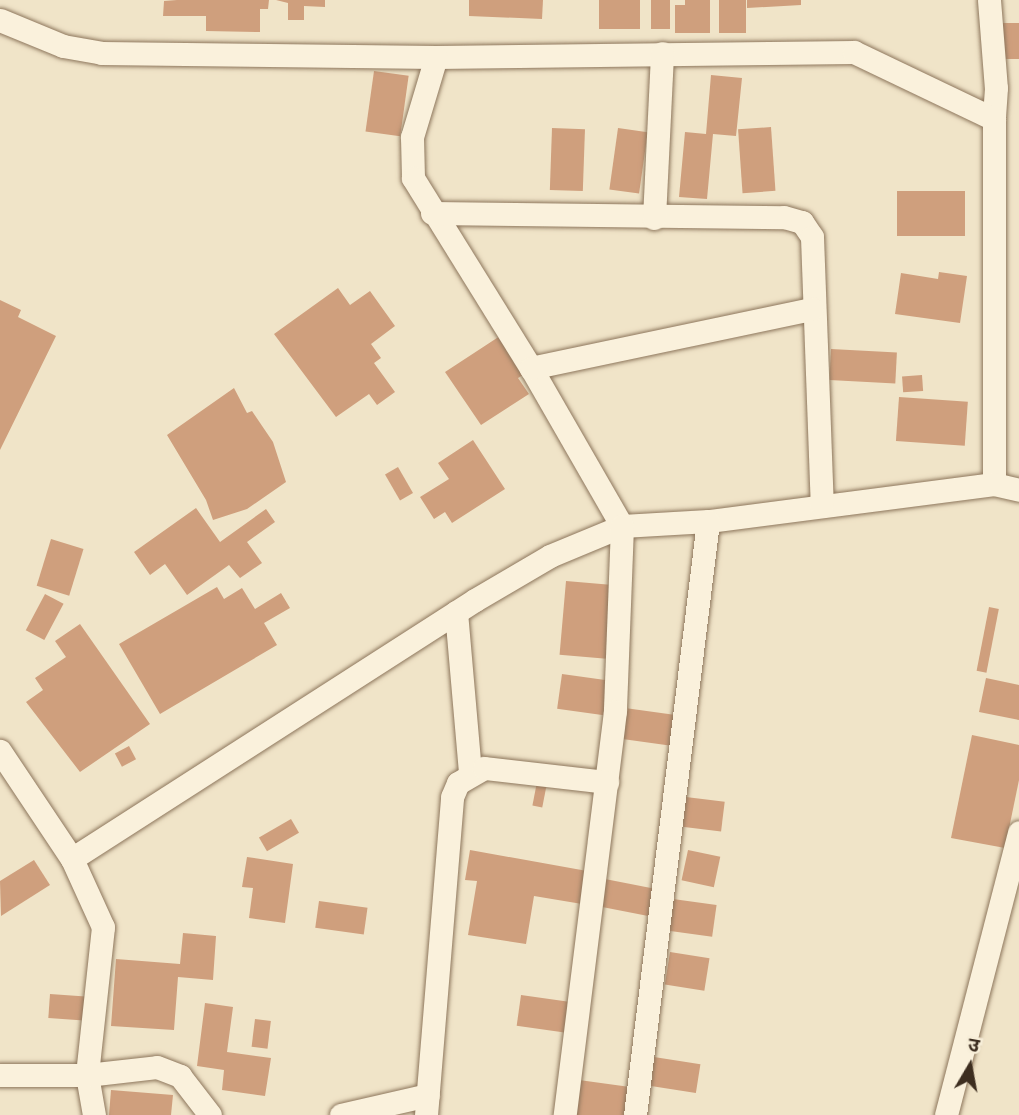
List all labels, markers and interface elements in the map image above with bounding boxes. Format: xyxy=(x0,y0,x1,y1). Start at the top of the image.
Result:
north arrow xyxy=(935,1031,1005,1101)
text: उ xyxy=(966,1034,981,1056)

